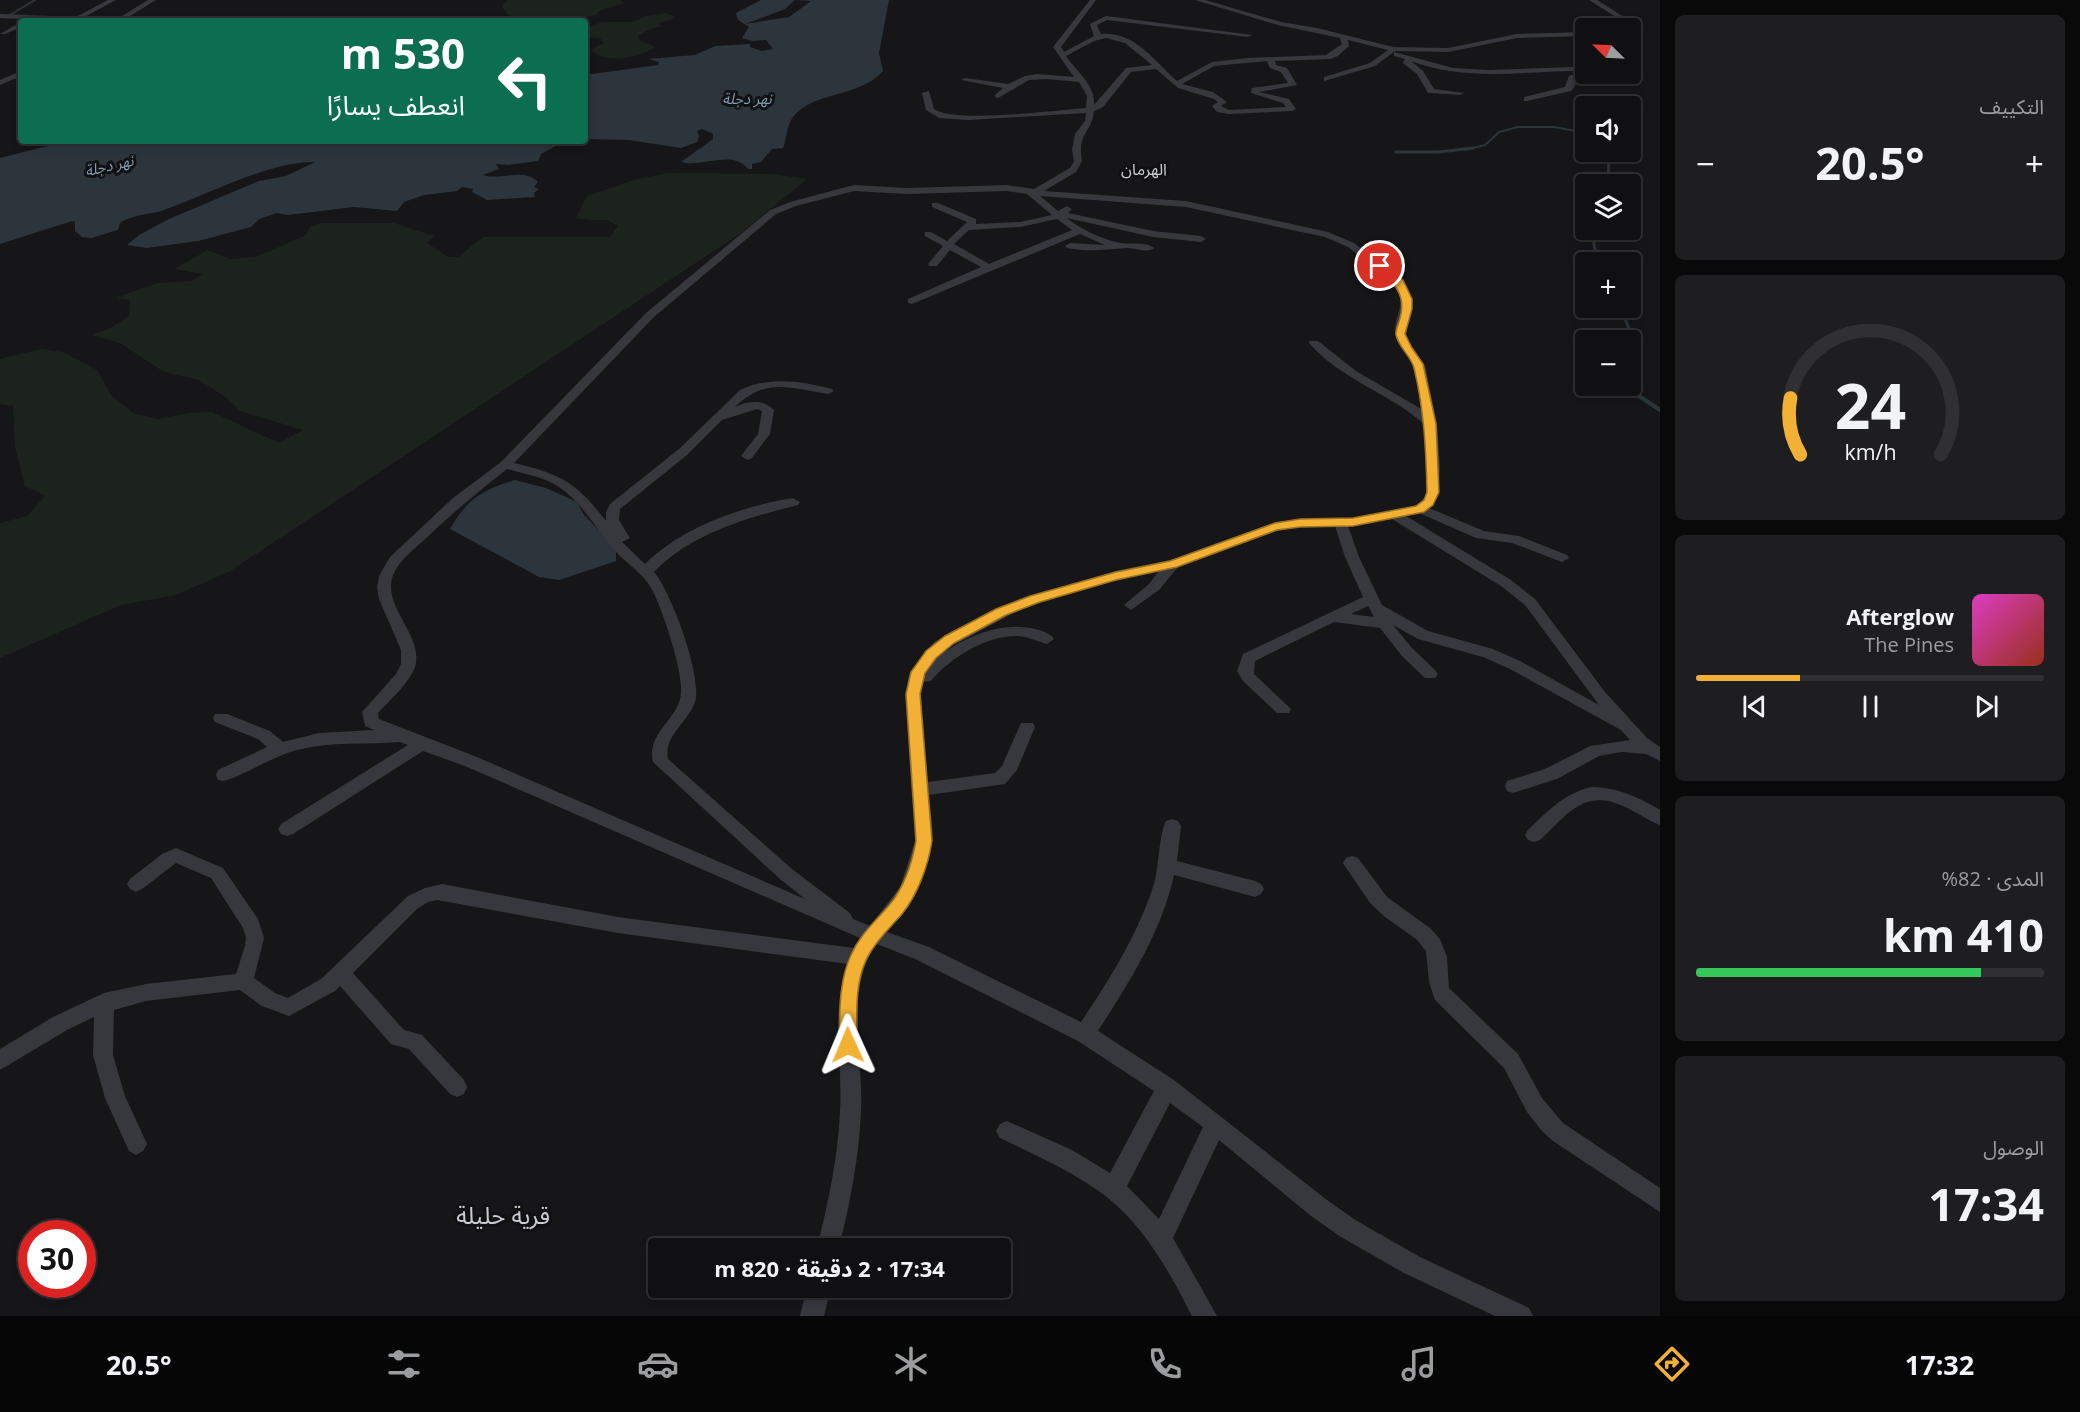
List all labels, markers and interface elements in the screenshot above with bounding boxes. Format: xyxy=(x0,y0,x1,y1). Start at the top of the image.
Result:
north arrow xyxy=(1575,18,1641,84)
map controls xyxy=(1575,18,1641,396)
text: 530 m xyxy=(341,24,465,81)
icon: left xyxy=(486,42,564,120)
text: انعطف يسارًا xyxy=(327,86,465,123)
water label: نهر دجلة xyxy=(722,88,773,108)
text: التكييف xyxy=(1980,93,2044,120)
button: sound xyxy=(1575,96,1641,162)
text: 20.5° xyxy=(1815,132,1925,193)
text: − xyxy=(1696,141,1715,186)
text: + xyxy=(2025,141,2044,186)
water label: نهر دجلة xyxy=(83,149,137,180)
district label: الهرمان xyxy=(1121,158,1167,180)
button: layers xyxy=(1575,174,1641,240)
pin xyxy=(1354,240,1405,291)
icon: arrive xyxy=(1363,249,1396,282)
button: + xyxy=(1575,252,1641,318)
button: − xyxy=(1575,330,1641,396)
text: 24 xyxy=(1834,362,1906,447)
text: km/h xyxy=(1844,437,1896,466)
text: Afterglow xyxy=(1846,601,1954,631)
text: The Pines xyxy=(1864,631,1954,658)
icon: previous xyxy=(1738,690,1771,723)
icon: pause xyxy=(1854,690,1887,723)
icon: next xyxy=(1970,690,2003,723)
text: المدى · 82% xyxy=(1942,865,2044,892)
text: 410 km xyxy=(1883,904,2044,965)
position arrow xyxy=(816,1013,880,1077)
text: الوصول xyxy=(1983,1134,2044,1161)
text: 17:34 xyxy=(1928,1173,2044,1234)
district label: قرية حليلة xyxy=(456,1198,550,1231)
speed limit sign: 30 xyxy=(18,1220,96,1298)
text: 17:34 · 2 دقيقة · 820 m xyxy=(714,1253,945,1283)
icon: filters xyxy=(383,1343,425,1385)
icon: car xyxy=(637,1343,679,1385)
icon: climate xyxy=(890,1343,932,1385)
icon: phone xyxy=(1144,1343,1186,1385)
icon: music xyxy=(1398,1343,1440,1385)
icon: directions xyxy=(1651,1343,1693,1385)
text: 20.5° xyxy=(106,1346,171,1383)
text: 17:32 xyxy=(1905,1346,1974,1383)

